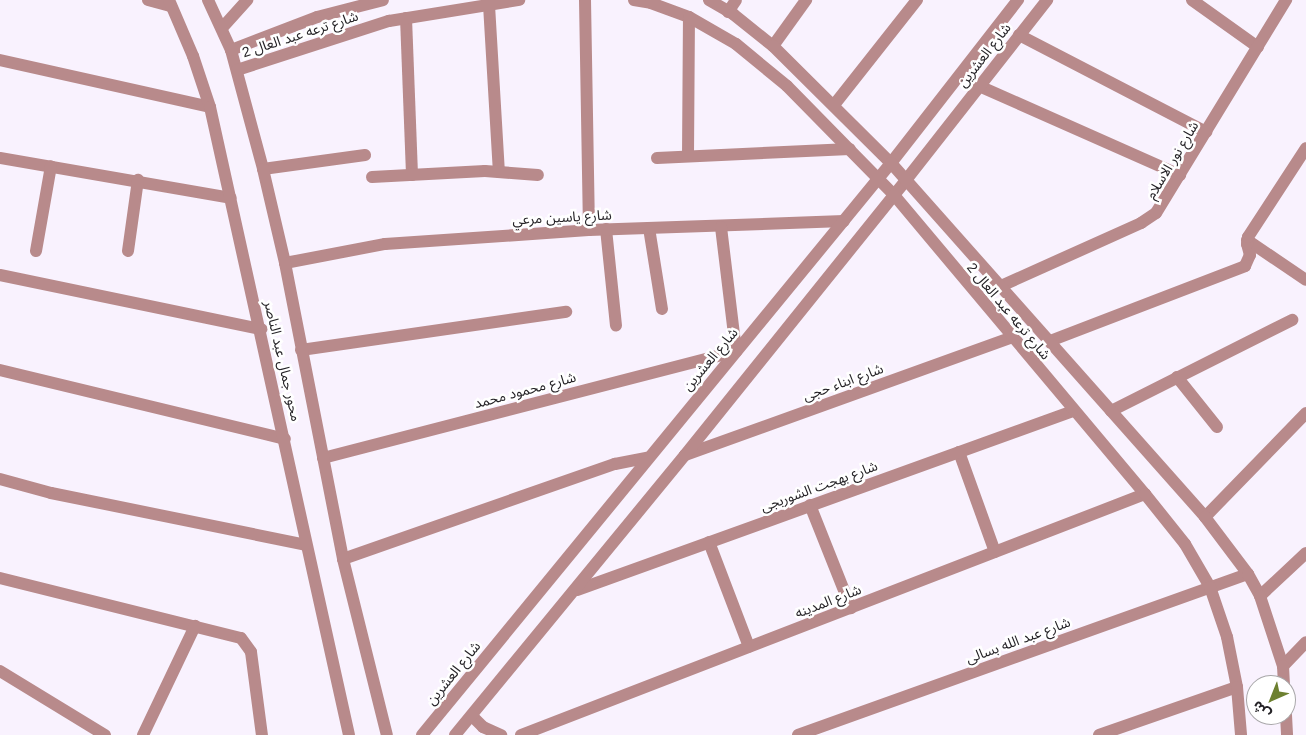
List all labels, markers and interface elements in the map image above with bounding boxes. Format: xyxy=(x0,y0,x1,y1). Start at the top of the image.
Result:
street label: شارع ترعه عبد العال 2 xyxy=(240,7,360,61)
street label: شارع العشرين xyxy=(954,20,1014,90)
street label: شارع نور الاسلام xyxy=(1142,118,1202,202)
street label: شارع ياسين مرعي xyxy=(512,206,612,228)
street label: شارع ترعه عبد العال 2 xyxy=(964,259,1054,363)
street label: محور جمال عبد الناصر xyxy=(261,299,305,423)
street label: شارع العشرين xyxy=(679,324,741,394)
street label: شارع ابناء حجى xyxy=(801,360,885,404)
street label: شارع محمود محمد xyxy=(472,368,578,412)
street label: شارع بهجت الشوربجى xyxy=(758,457,880,515)
street label: شارع المدينه xyxy=(793,581,863,621)
street label: شارع عبد الله بسالى xyxy=(963,613,1073,667)
street label: شارع العشرين xyxy=(422,638,484,708)
north arrow xyxy=(1246,675,1296,725)
text: ش xyxy=(1249,698,1274,722)

